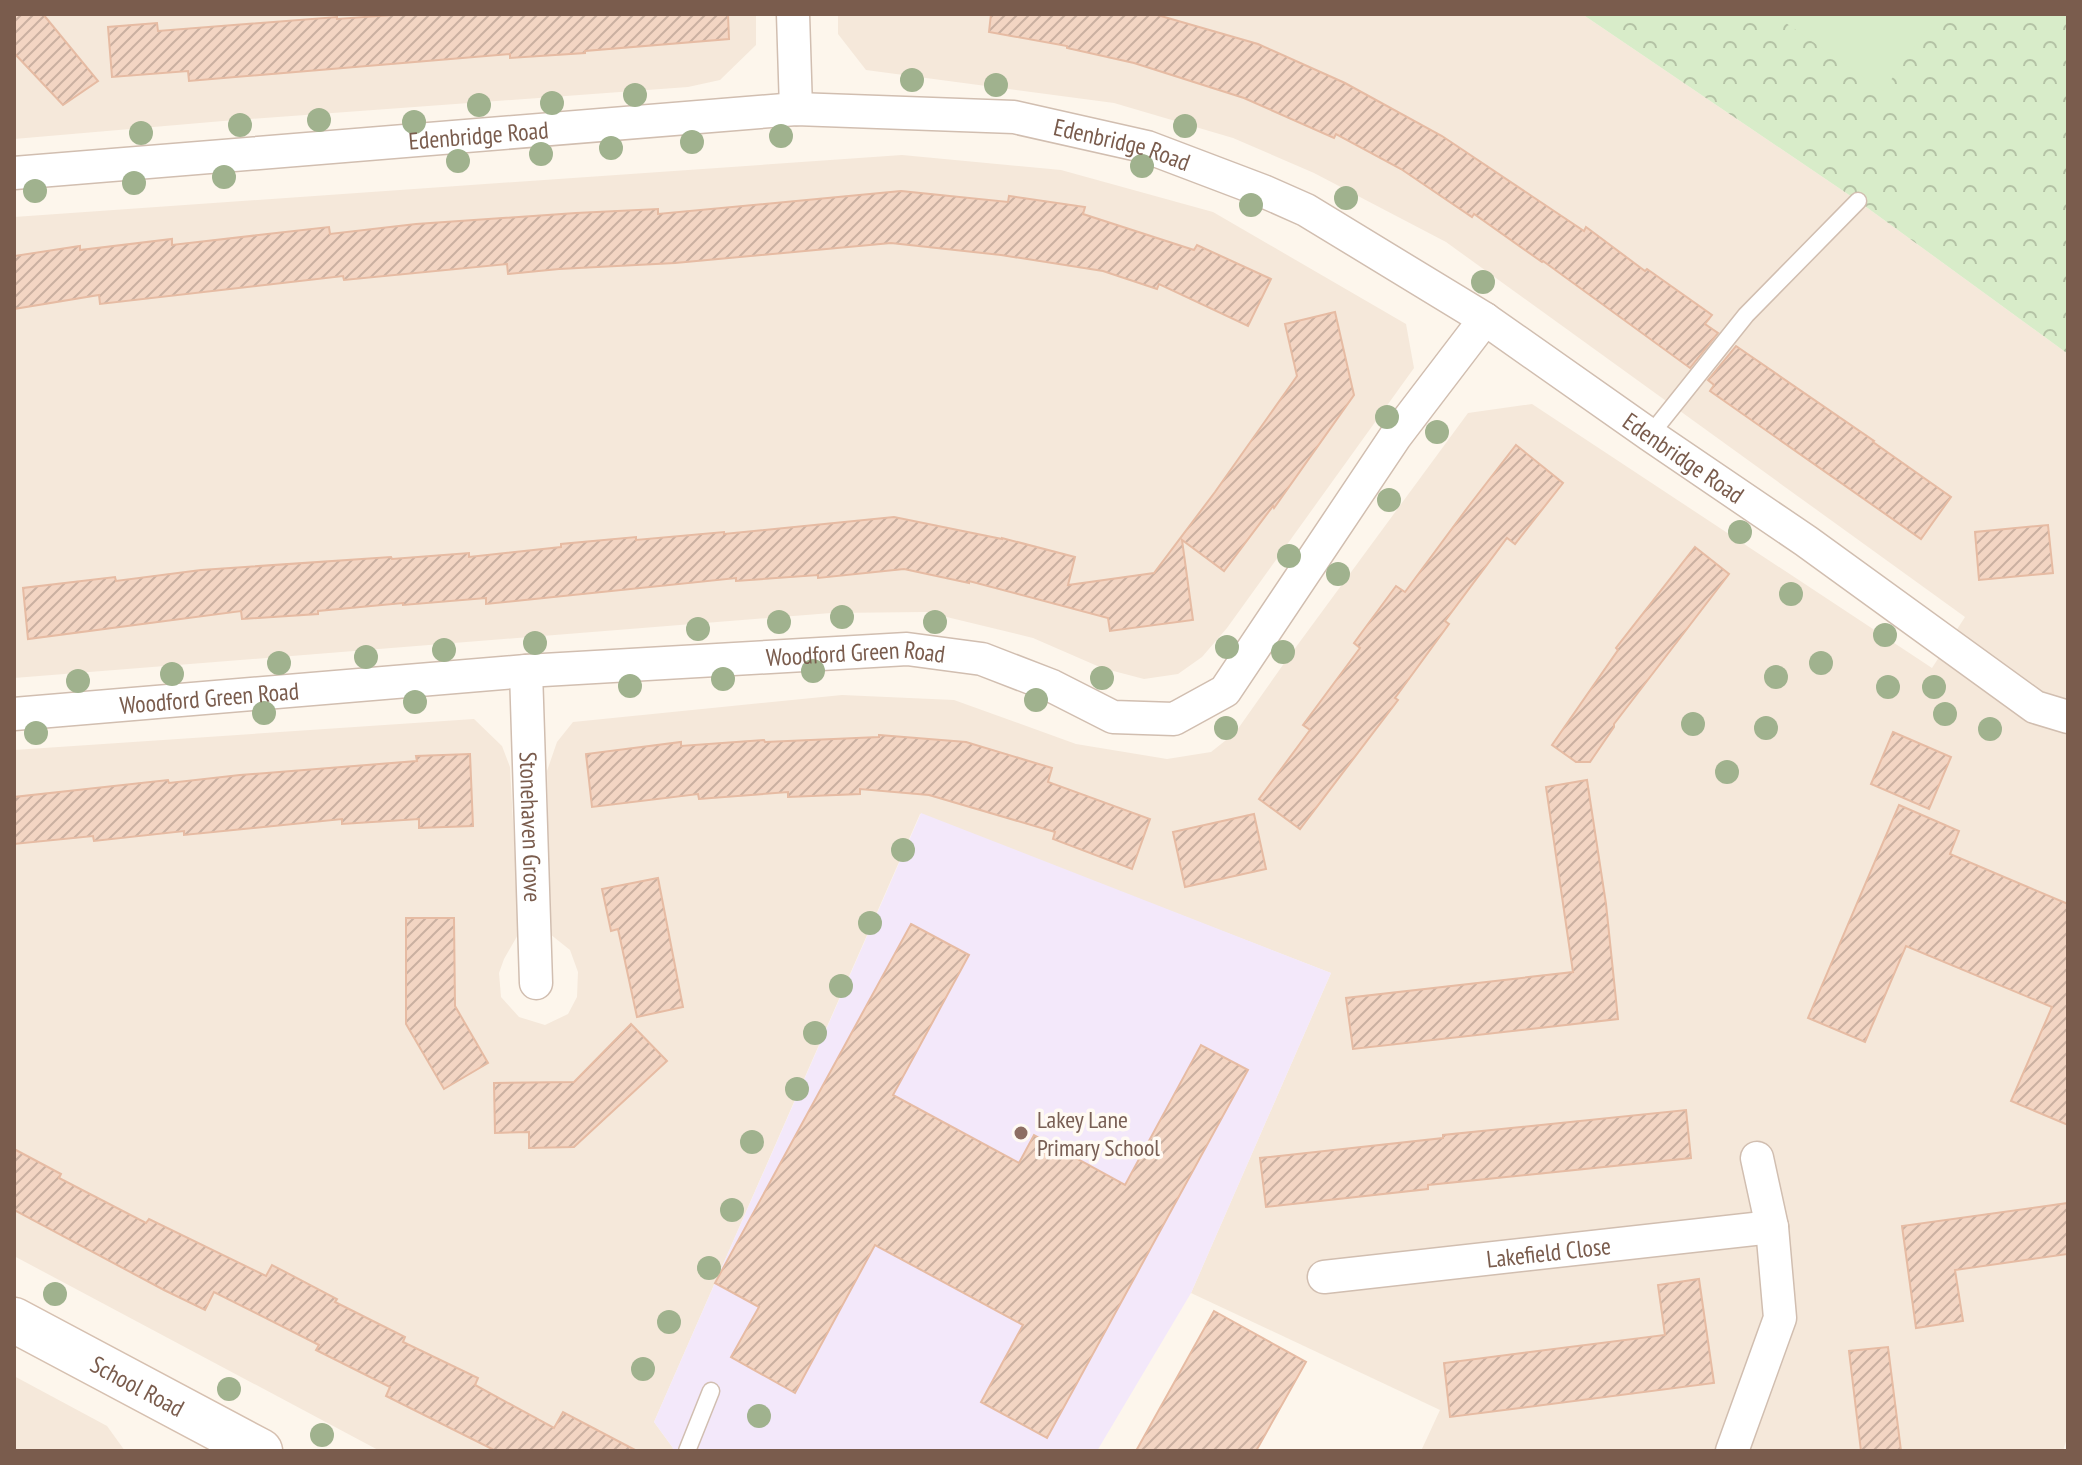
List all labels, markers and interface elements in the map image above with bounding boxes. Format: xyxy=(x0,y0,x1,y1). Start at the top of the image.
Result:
street label: Edenbridge Road xyxy=(1051,111,1195,177)
street label: Edenbridge Road xyxy=(407,114,550,156)
street label: Edenbridge Road xyxy=(1617,405,1750,510)
street label: Woodford Green Road xyxy=(765,633,947,673)
street label: Woodford Green Road xyxy=(119,675,300,721)
street label: Stonehaven Grove xyxy=(513,751,549,903)
place label: Lakey Lane Primary School xyxy=(1037,1104,1160,1163)
marker: Lakey Lane Primary School xyxy=(1012,1124,1030,1142)
street label: Lakefield Close xyxy=(1485,1230,1612,1274)
street label: School Road xyxy=(85,1348,190,1423)

